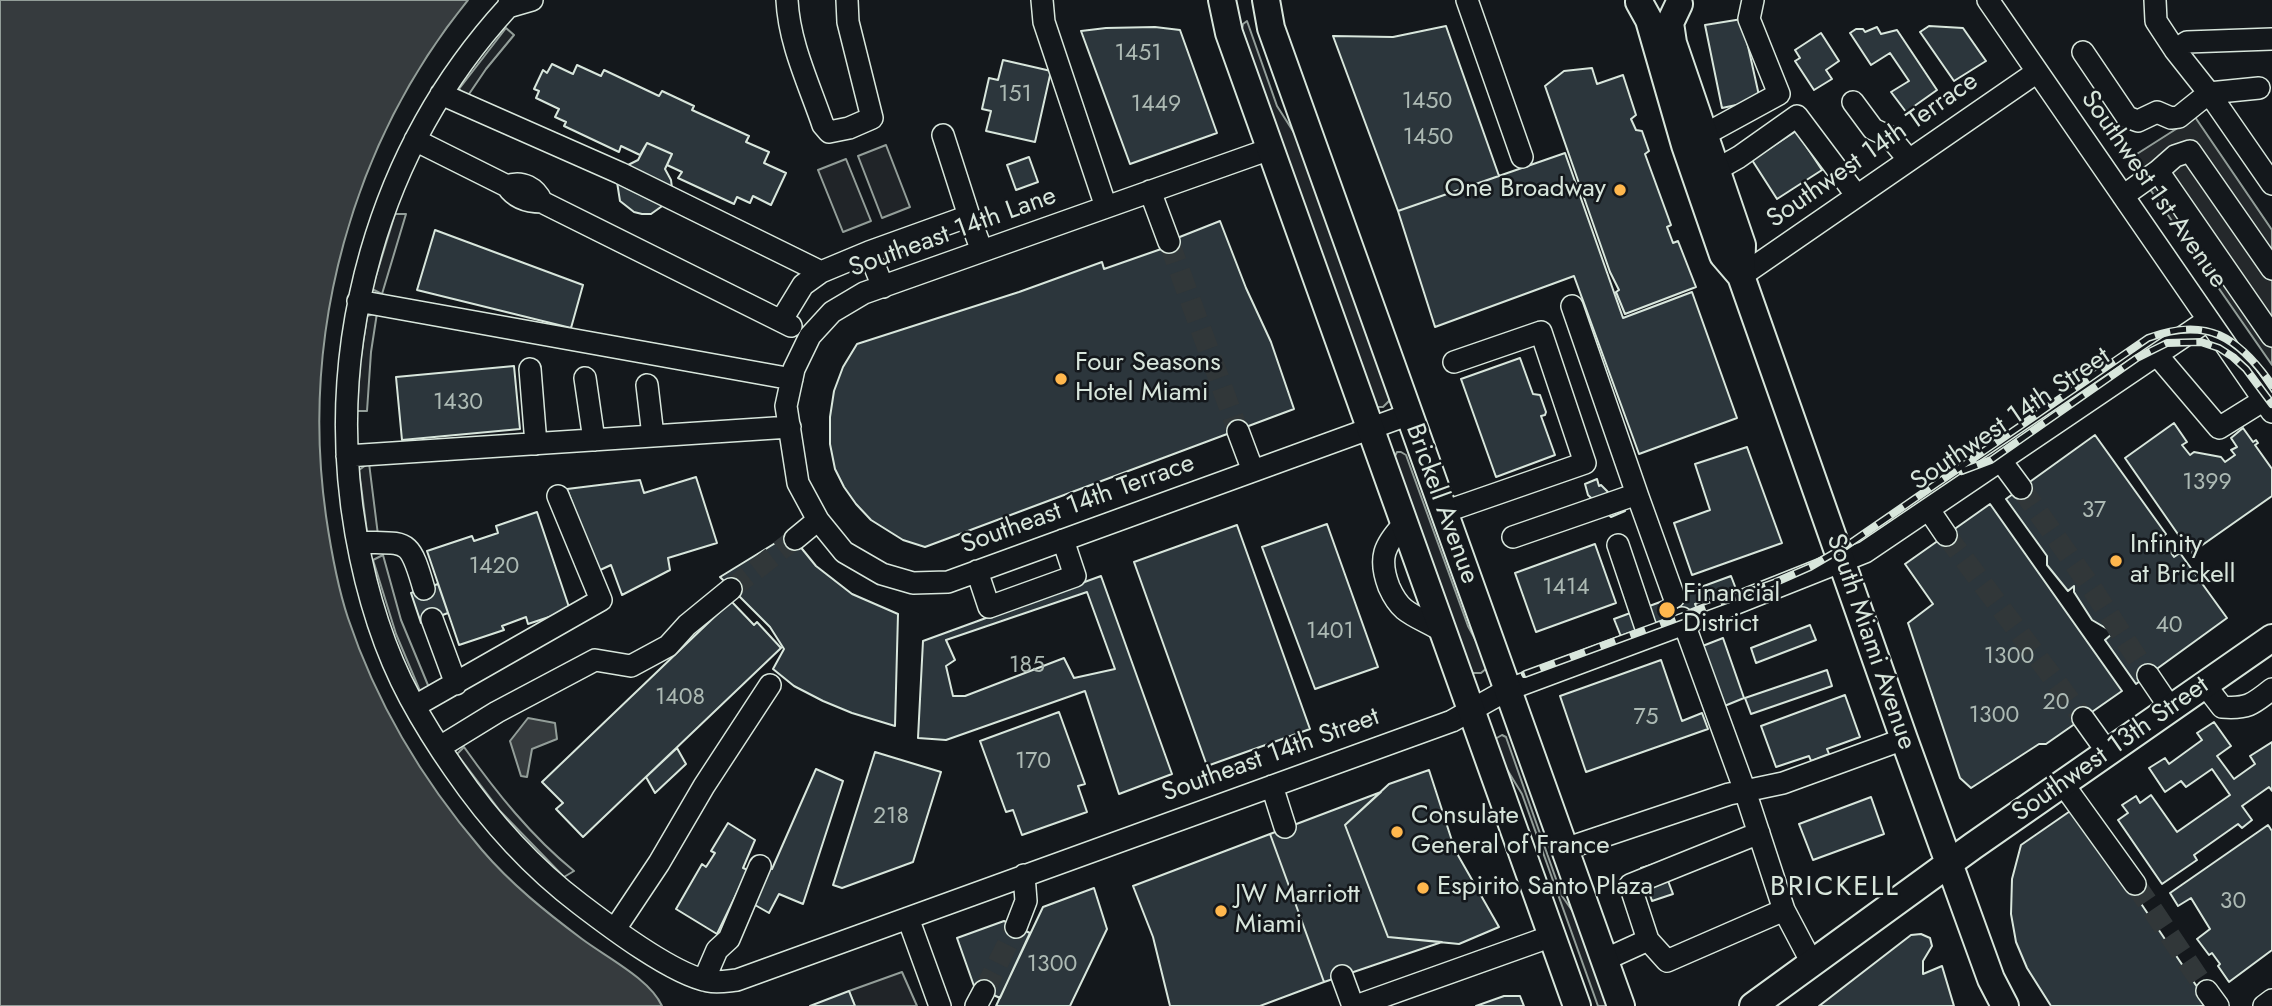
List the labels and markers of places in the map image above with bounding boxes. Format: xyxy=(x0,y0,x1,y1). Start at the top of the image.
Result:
place label: One Broadway xyxy=(1445,174,1606,206)
marker: One Broadway xyxy=(1612,182,1628,198)
place label: Four Seasons Hotel Miami xyxy=(1075,348,1221,410)
marker: Four Seasons Hotel Miami xyxy=(1053,371,1069,387)
place label: Infinity at Brickell xyxy=(2130,530,2236,592)
marker: Infinity at Brickell xyxy=(2108,553,2124,569)
place label: Financial District xyxy=(1683,579,1780,640)
marker: Financial District xyxy=(1657,600,1677,620)
place label: Consulate General of France xyxy=(1411,801,1610,862)
marker: Consulate General of France xyxy=(1389,824,1405,840)
place label: Espirito Santo Plaza xyxy=(1437,872,1653,904)
place label: JW Marriott Miami xyxy=(1235,880,1360,942)
marker: Espirito Santo Plaza xyxy=(1415,880,1431,896)
marker: JW Marriott Miami xyxy=(1213,903,1229,919)

